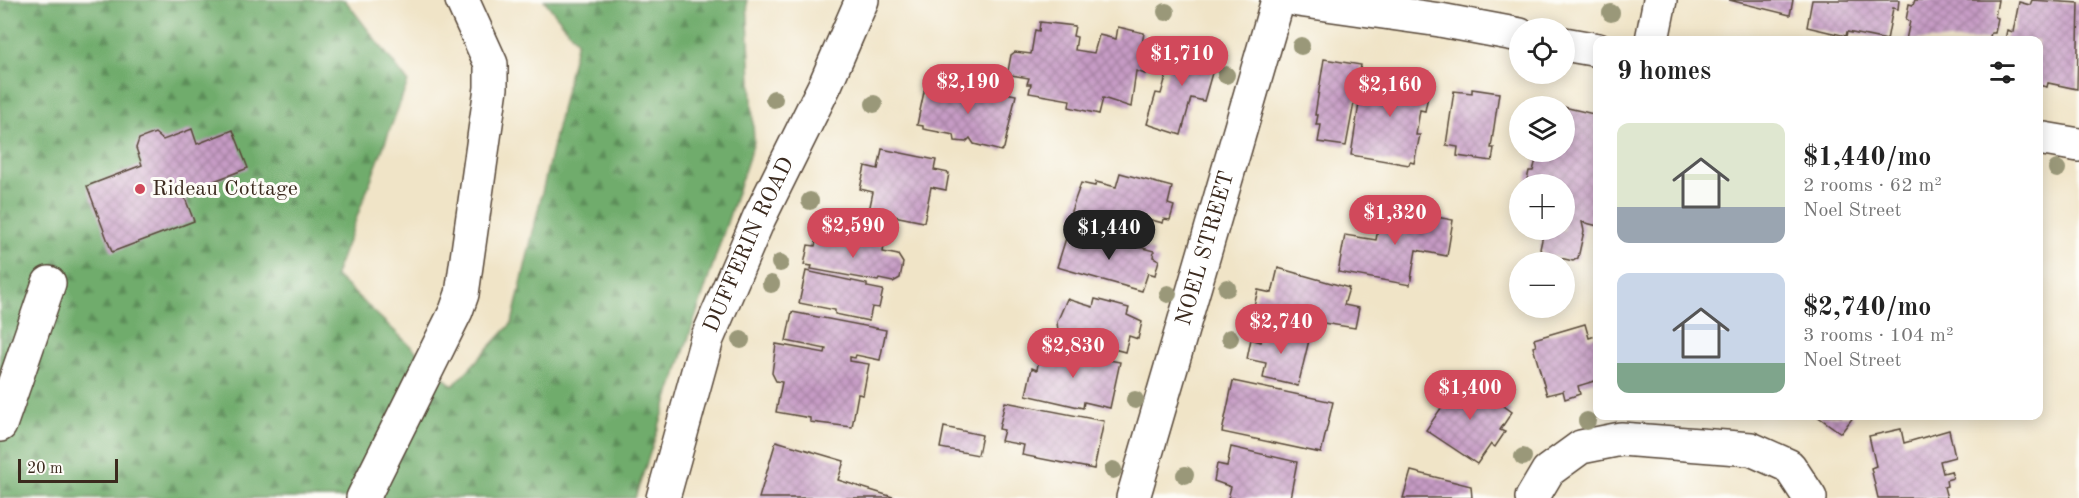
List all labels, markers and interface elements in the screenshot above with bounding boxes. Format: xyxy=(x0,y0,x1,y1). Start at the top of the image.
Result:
map controls xyxy=(1509,18,1575,318)
button: locate xyxy=(1509,18,1575,84)
pin: $1,710 xyxy=(1133,36,1231,87)
text: $1,710 xyxy=(1150,45,1214,65)
icon: filters xyxy=(1986,56,2019,89)
text: 9 homes xyxy=(1617,59,1711,85)
pin: $2,190 xyxy=(919,64,1017,115)
pin: $2,160 xyxy=(1341,67,1439,118)
text: $2,190 xyxy=(936,73,1000,93)
text: $2,160 xyxy=(1358,76,1422,96)
button: layers xyxy=(1509,96,1575,162)
text: $1,440/mo xyxy=(1803,145,1931,171)
icon: home xyxy=(1665,147,1737,219)
street label: DUFFERIN ROAD xyxy=(700,154,798,336)
street label: NOEL STREET xyxy=(1173,169,1239,328)
button: + xyxy=(1509,174,1575,240)
text: 2 rooms · 62 m² xyxy=(1803,176,1942,196)
place label: Rideau Cottage xyxy=(152,178,298,200)
marker: Rideau Cottage xyxy=(133,182,147,196)
pin: $1,320 xyxy=(1346,195,1444,246)
text: Noel Street xyxy=(1803,201,1902,221)
text: $1,320 xyxy=(1363,204,1427,224)
pin: $2,590 xyxy=(804,208,902,259)
pin: $1,440 xyxy=(1060,210,1158,261)
text: $2,590 xyxy=(821,217,885,237)
text: $1,440 xyxy=(1077,219,1141,239)
button: − xyxy=(1509,252,1575,318)
text: $2,740/mo xyxy=(1803,295,1931,321)
icon: home xyxy=(1665,297,1737,369)
pin: $2,740 xyxy=(1232,304,1330,355)
text: $2,740 xyxy=(1249,313,1313,333)
text: 3 rooms · 104 m² xyxy=(1803,326,1953,346)
pin: $2,830 xyxy=(1024,328,1122,379)
text: $2,830 xyxy=(1041,337,1105,357)
text: Noel Street xyxy=(1803,351,1902,371)
pin: $1,400 xyxy=(1421,370,1519,421)
text: $1,400 xyxy=(1438,379,1502,399)
scale bar xyxy=(18,456,118,484)
text: 20 m xyxy=(27,461,63,477)

